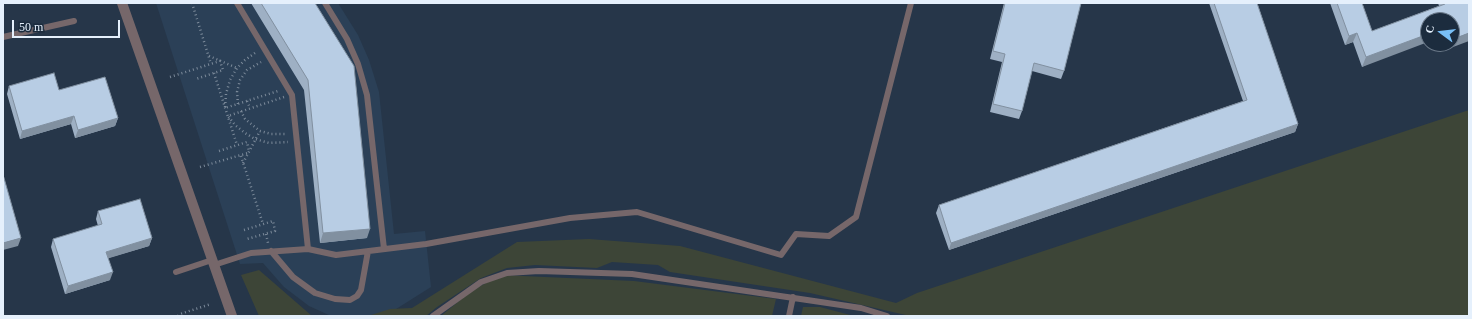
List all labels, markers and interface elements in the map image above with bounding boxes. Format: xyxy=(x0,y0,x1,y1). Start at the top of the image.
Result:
scale bar xyxy=(14,12,122,38)
north arrow xyxy=(1420,12,1460,52)
text: 50 m xyxy=(19,20,43,34)
text: С xyxy=(1423,24,1436,35)

